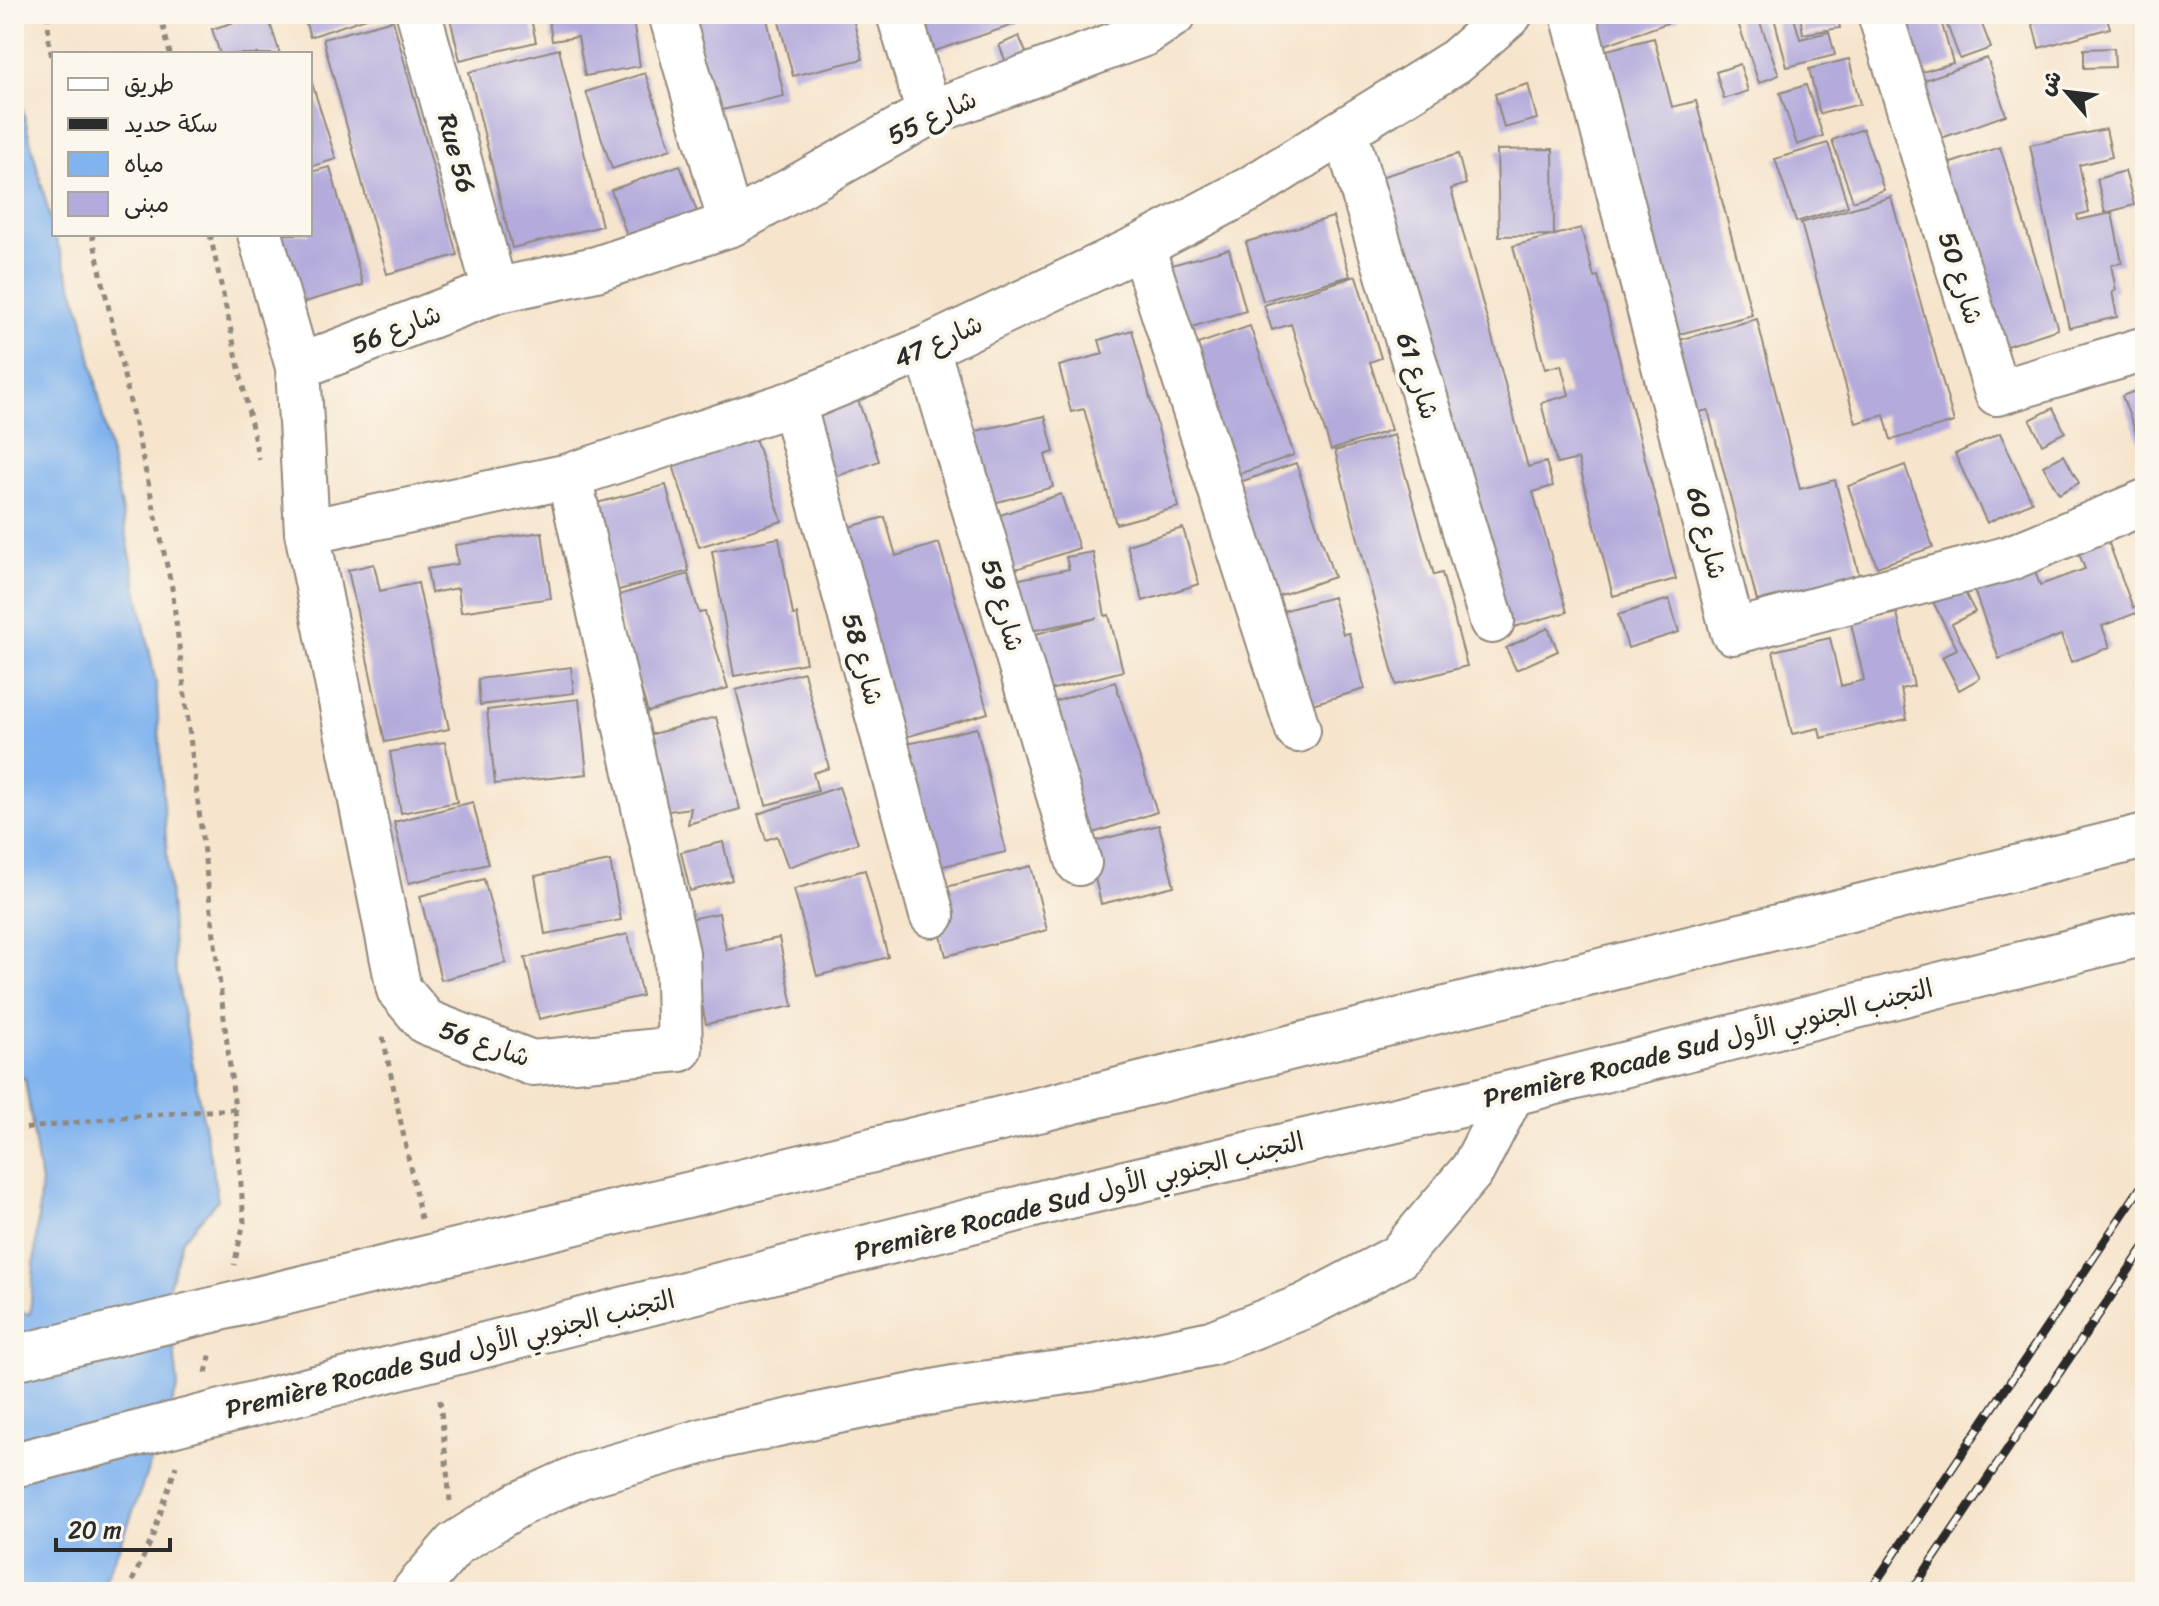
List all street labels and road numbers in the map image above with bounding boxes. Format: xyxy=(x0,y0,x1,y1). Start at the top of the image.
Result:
street label: شارع 55 xyxy=(879,76,985,158)
street label: Rue 56 xyxy=(424,108,490,198)
street label: شارع 50 xyxy=(1925,226,1997,330)
street label: شارع 56 xyxy=(344,291,448,367)
street label: شارع 47 xyxy=(886,301,990,381)
street label: شارع 61 xyxy=(1383,327,1453,425)
street label: شارع 60 xyxy=(1673,482,1741,584)
street label: شارع 59 xyxy=(968,553,1038,657)
street label: شارع 58 xyxy=(829,607,897,711)
street label: Première Rocade Sud التجنب الجنوبي الأول xyxy=(1478,965,1938,1121)
street label: شارع 56 xyxy=(433,1006,537,1080)
street label: Première Rocade Sud التجنب الجنوبي الأول xyxy=(849,1118,1309,1274)
street label: Première Rocade Sud التجنب الجنوبي الأول xyxy=(220,1276,680,1432)

